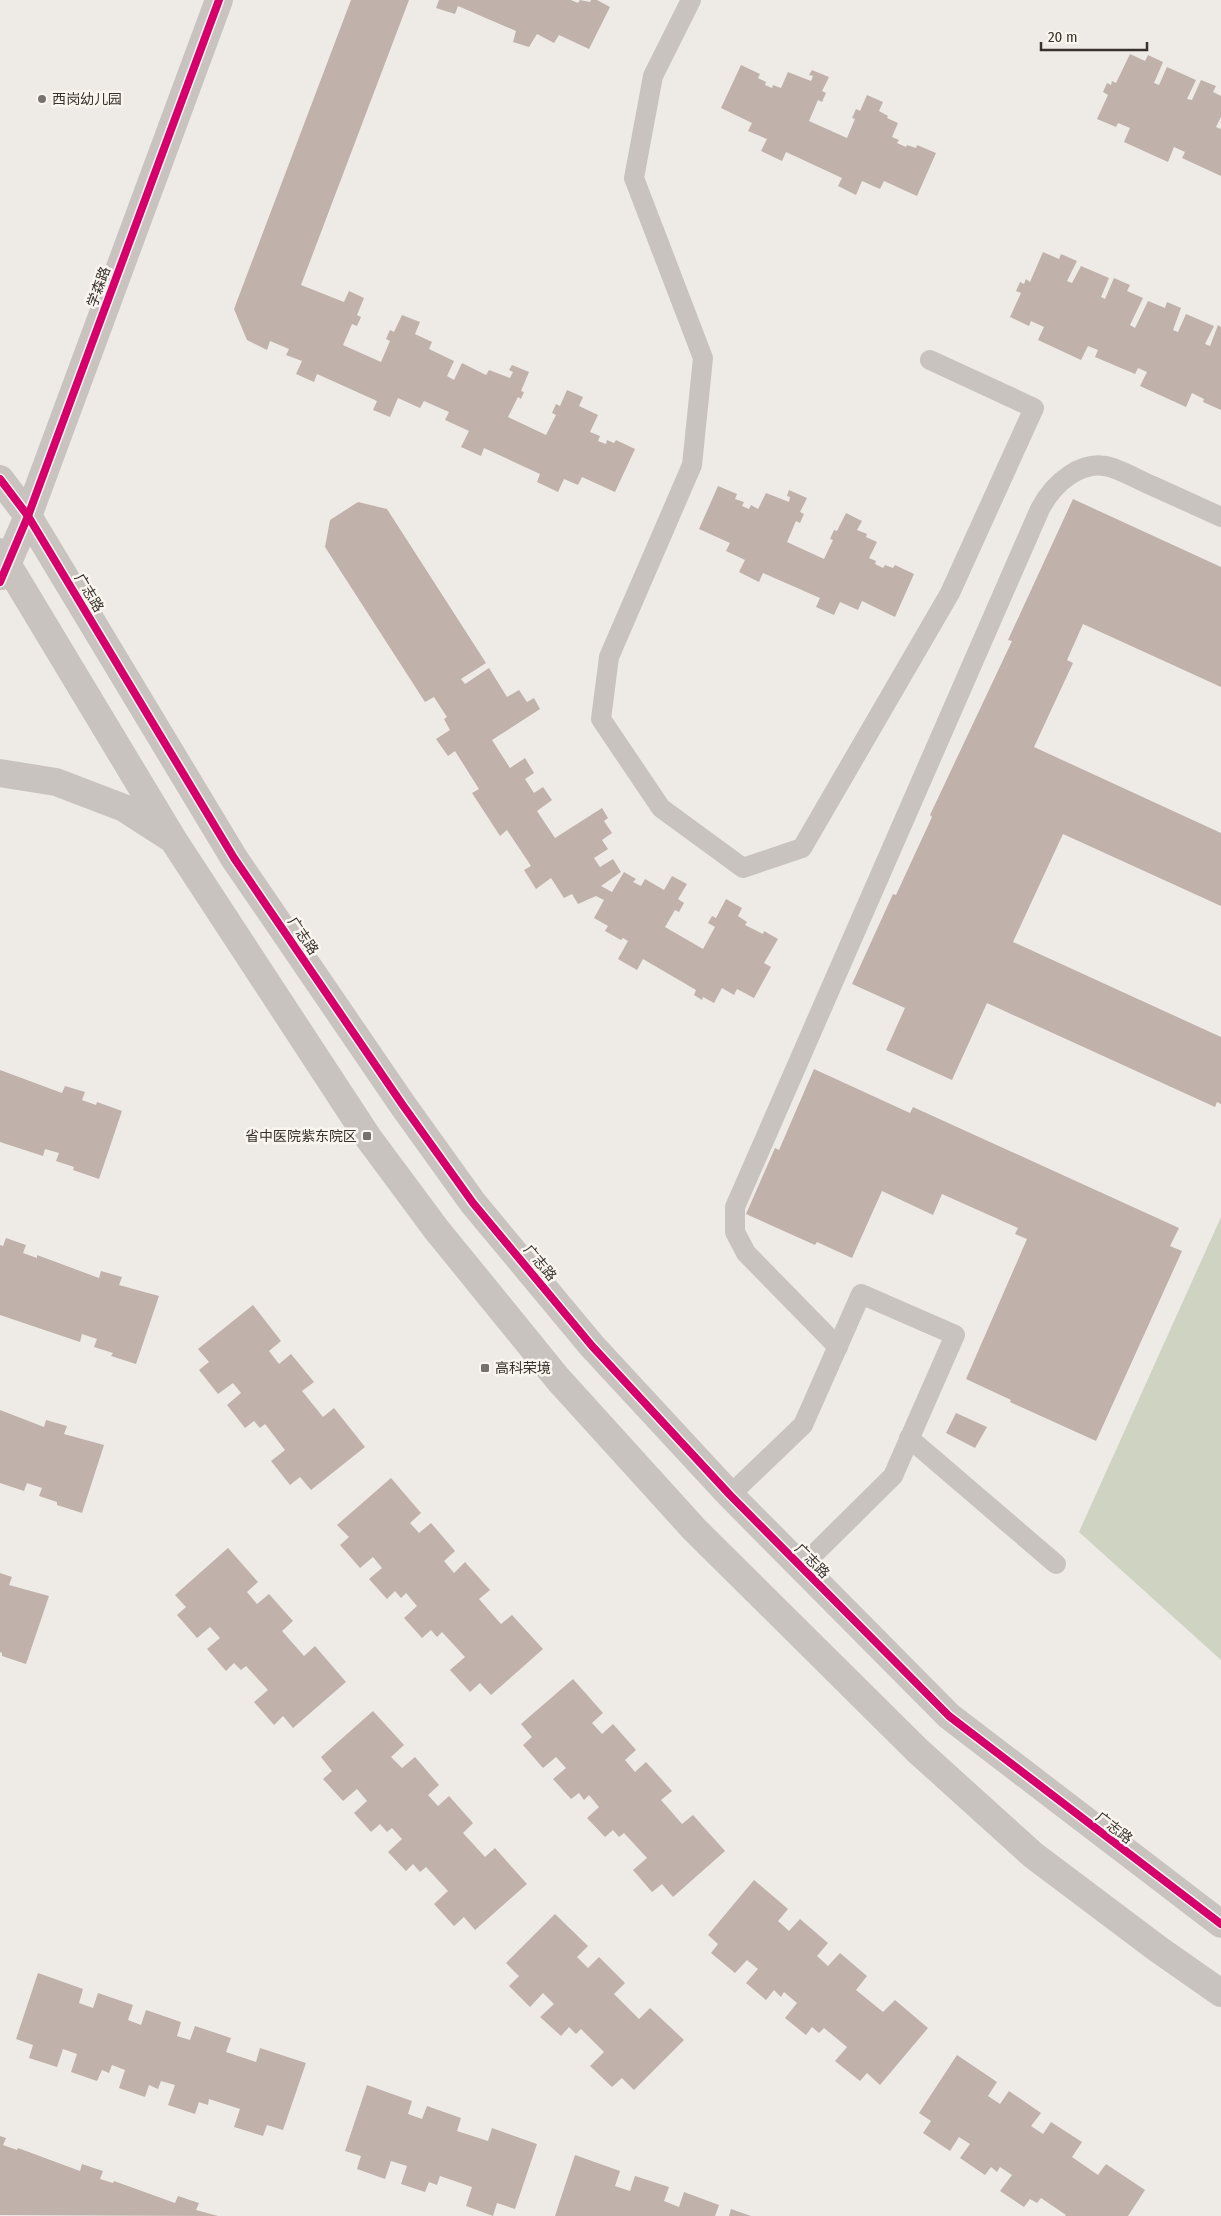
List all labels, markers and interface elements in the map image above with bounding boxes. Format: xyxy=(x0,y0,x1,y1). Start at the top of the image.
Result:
scale bar xyxy=(1041,20,1147,52)
text: 20 m xyxy=(1048,28,1078,46)
place label: 西岗幼儿园 xyxy=(52,91,122,108)
marker: 西岗幼儿园 xyxy=(36,93,48,105)
street label: 学森路 xyxy=(84,264,114,310)
street label: 广志路 xyxy=(71,571,107,615)
street label: 广志路 xyxy=(284,914,322,958)
place label: 省中医院紫东院区 xyxy=(245,1128,357,1145)
marker: 省中医院紫东院区 xyxy=(361,1130,373,1142)
street label: 广志路 xyxy=(520,1241,560,1285)
place label: 高科荣境 xyxy=(495,1360,551,1377)
marker: 高科荣境 xyxy=(479,1362,491,1374)
street label: 广志路 xyxy=(791,1540,833,1582)
street label: 广志路 xyxy=(1092,1808,1136,1848)

